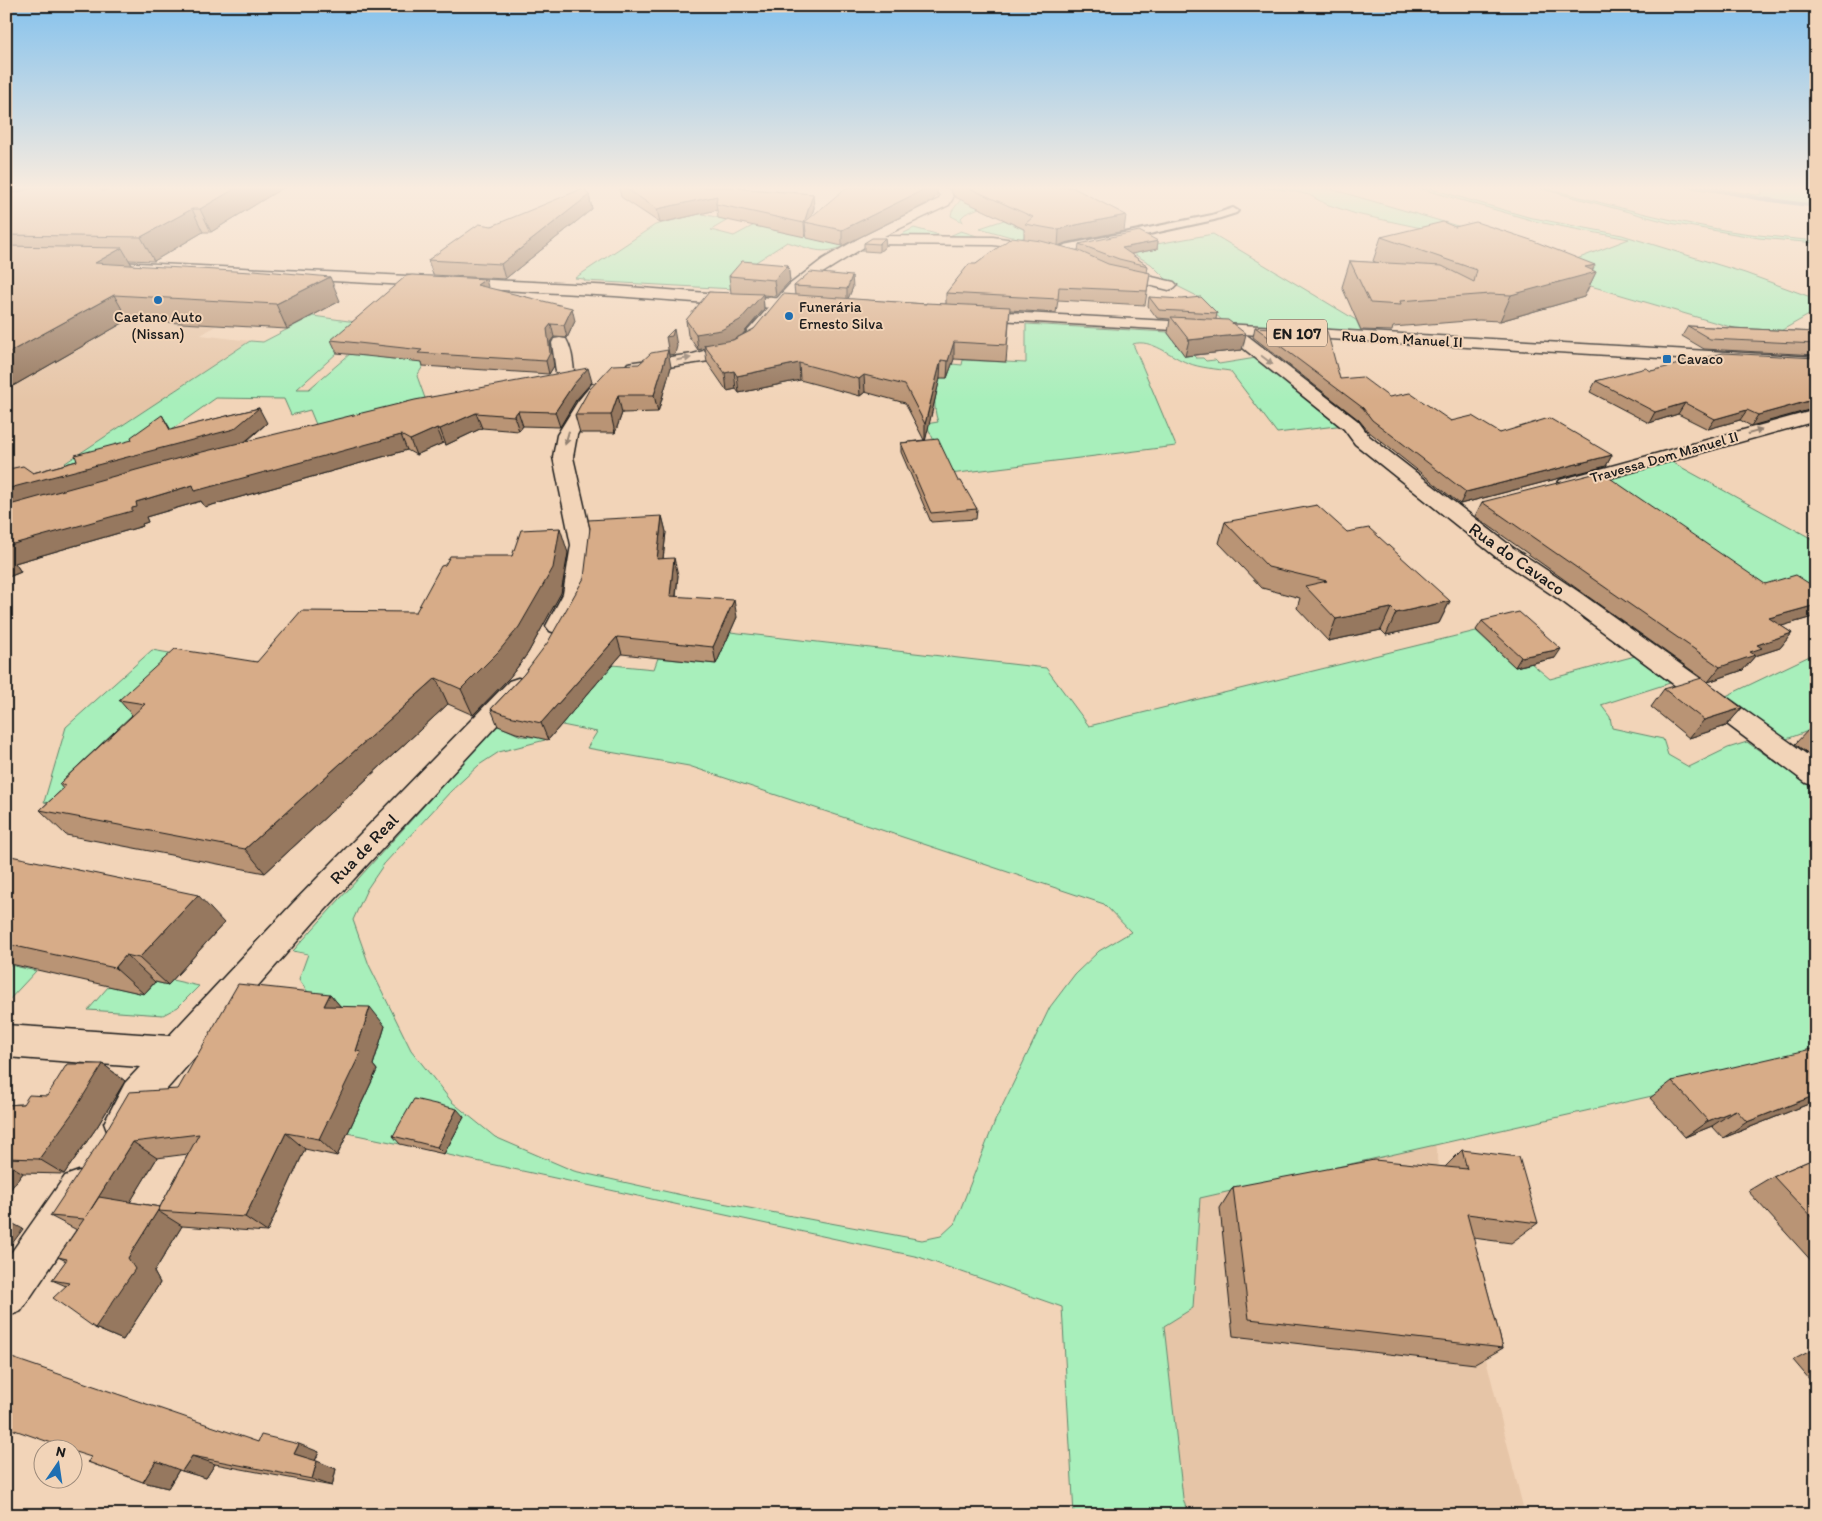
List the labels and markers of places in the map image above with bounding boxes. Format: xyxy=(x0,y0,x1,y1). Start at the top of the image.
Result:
marker: Caetano Auto (Nissan) xyxy=(152,294,164,306)
place label: Funerária Ernesto Silva xyxy=(799,298,883,333)
place label: Caetano Auto (Nissan) xyxy=(114,308,202,343)
marker: Funerária Ernesto Silva xyxy=(783,310,795,322)
place label: Cavaco xyxy=(1677,350,1723,368)
marker: Cavaco xyxy=(1661,353,1673,365)

